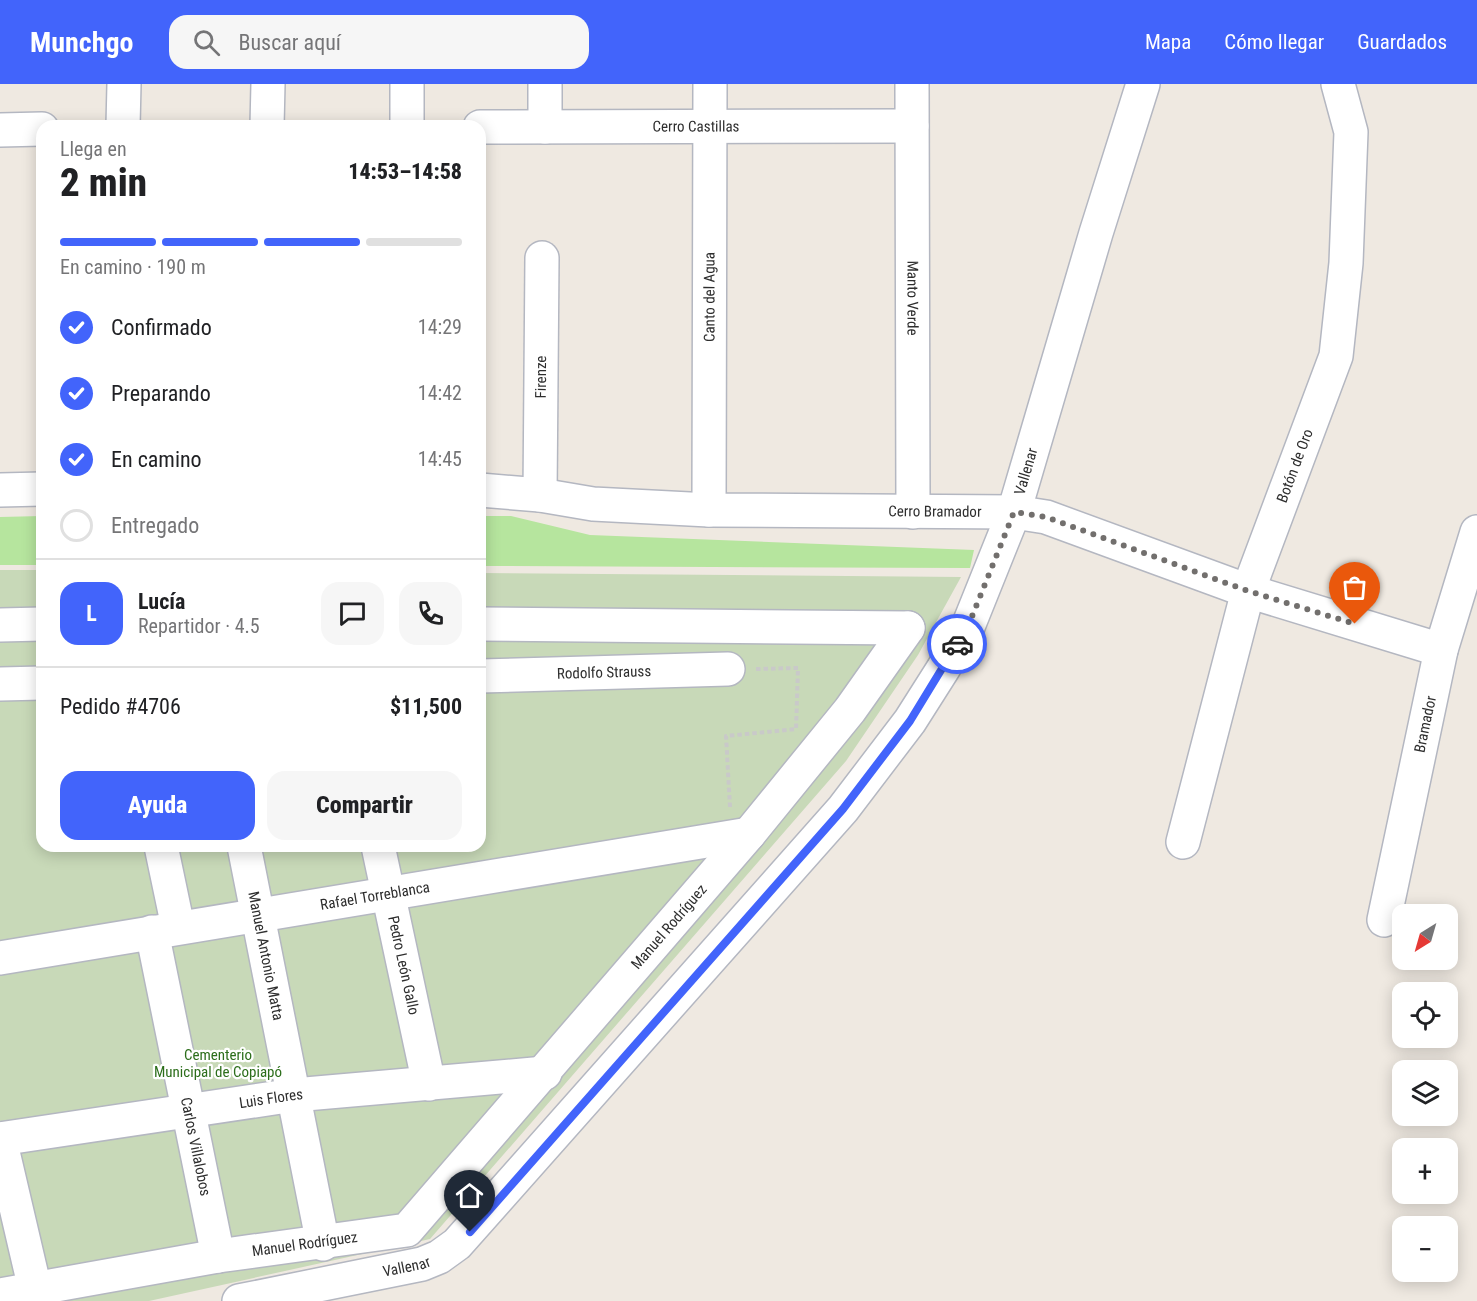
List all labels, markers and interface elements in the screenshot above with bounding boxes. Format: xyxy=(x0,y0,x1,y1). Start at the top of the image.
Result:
search box xyxy=(169,15,589,69)
text: Munchgo xyxy=(30,26,133,59)
icon: search xyxy=(190,26,223,59)
text: Buscar aquí xyxy=(238,30,341,55)
text: Mapa xyxy=(1145,30,1191,54)
text: Cómo llegar xyxy=(1224,30,1324,54)
text: Guardados xyxy=(1357,30,1447,54)
street label: Cerro Castillas xyxy=(653,117,740,136)
text: Llega en xyxy=(60,137,127,161)
text: 14:53–14:58 xyxy=(348,159,462,184)
text: 2 min xyxy=(60,160,147,206)
street label: Canto del Agua xyxy=(700,252,719,342)
text: En camino · 190 m xyxy=(60,255,206,279)
street label: Manto Verde xyxy=(903,260,922,336)
icon: check xyxy=(60,311,93,344)
text: Confirmado xyxy=(111,315,212,340)
text: 14:29 xyxy=(418,315,462,339)
street label: Firenze xyxy=(532,355,550,399)
icon: check xyxy=(60,377,93,410)
text: Preparando xyxy=(111,381,211,406)
text: 14:42 xyxy=(418,381,462,405)
street label: Botón de Oro xyxy=(1273,426,1317,505)
icon: check xyxy=(60,443,93,476)
street label: Vallenar xyxy=(1010,445,1041,497)
text: En camino xyxy=(111,447,202,472)
text: 14:45 xyxy=(418,447,462,471)
street label: Cerro Bramador xyxy=(888,502,982,521)
text: Entregado xyxy=(111,513,199,538)
pin xyxy=(1329,562,1380,624)
icon: bag xyxy=(1338,571,1371,604)
button: chat xyxy=(321,582,384,645)
button: phone xyxy=(399,582,462,645)
text: Lucía xyxy=(138,589,185,614)
text: L xyxy=(86,601,97,626)
text: Repartidor · 4.5 xyxy=(138,614,260,638)
courier xyxy=(927,614,987,674)
icon: car xyxy=(941,628,974,661)
street label: Rodolfo Strauss xyxy=(557,662,652,683)
text: Pedido #4706 xyxy=(60,694,181,719)
text: $11,500 xyxy=(390,694,462,719)
street label: Bramador xyxy=(1411,694,1440,754)
button: Ayuda xyxy=(60,771,255,840)
button: Compartir xyxy=(267,771,462,840)
street label: Rafael Torreblanca xyxy=(319,878,431,914)
street label: Manuel Rodríguez xyxy=(627,881,711,973)
street label: Manuel Antonio Matta xyxy=(244,890,287,1022)
north arrow xyxy=(1392,904,1458,970)
map controls xyxy=(1392,904,1458,1282)
street label: Pedro León Gallo xyxy=(384,914,423,1017)
button: locate xyxy=(1392,982,1458,1048)
park label: Cementerio Municipal de Copiapó xyxy=(154,1046,282,1081)
button: layers xyxy=(1392,1060,1458,1126)
street label: Luis Flores xyxy=(238,1085,304,1112)
street label: Carlos Villalobos xyxy=(177,1096,215,1198)
button: + xyxy=(1392,1138,1458,1204)
pin xyxy=(444,1170,495,1232)
icon: home xyxy=(453,1179,486,1212)
button: − xyxy=(1392,1216,1458,1282)
street label: Manuel Rodríguez xyxy=(251,1228,359,1260)
street label: Vallenar xyxy=(381,1252,434,1281)

